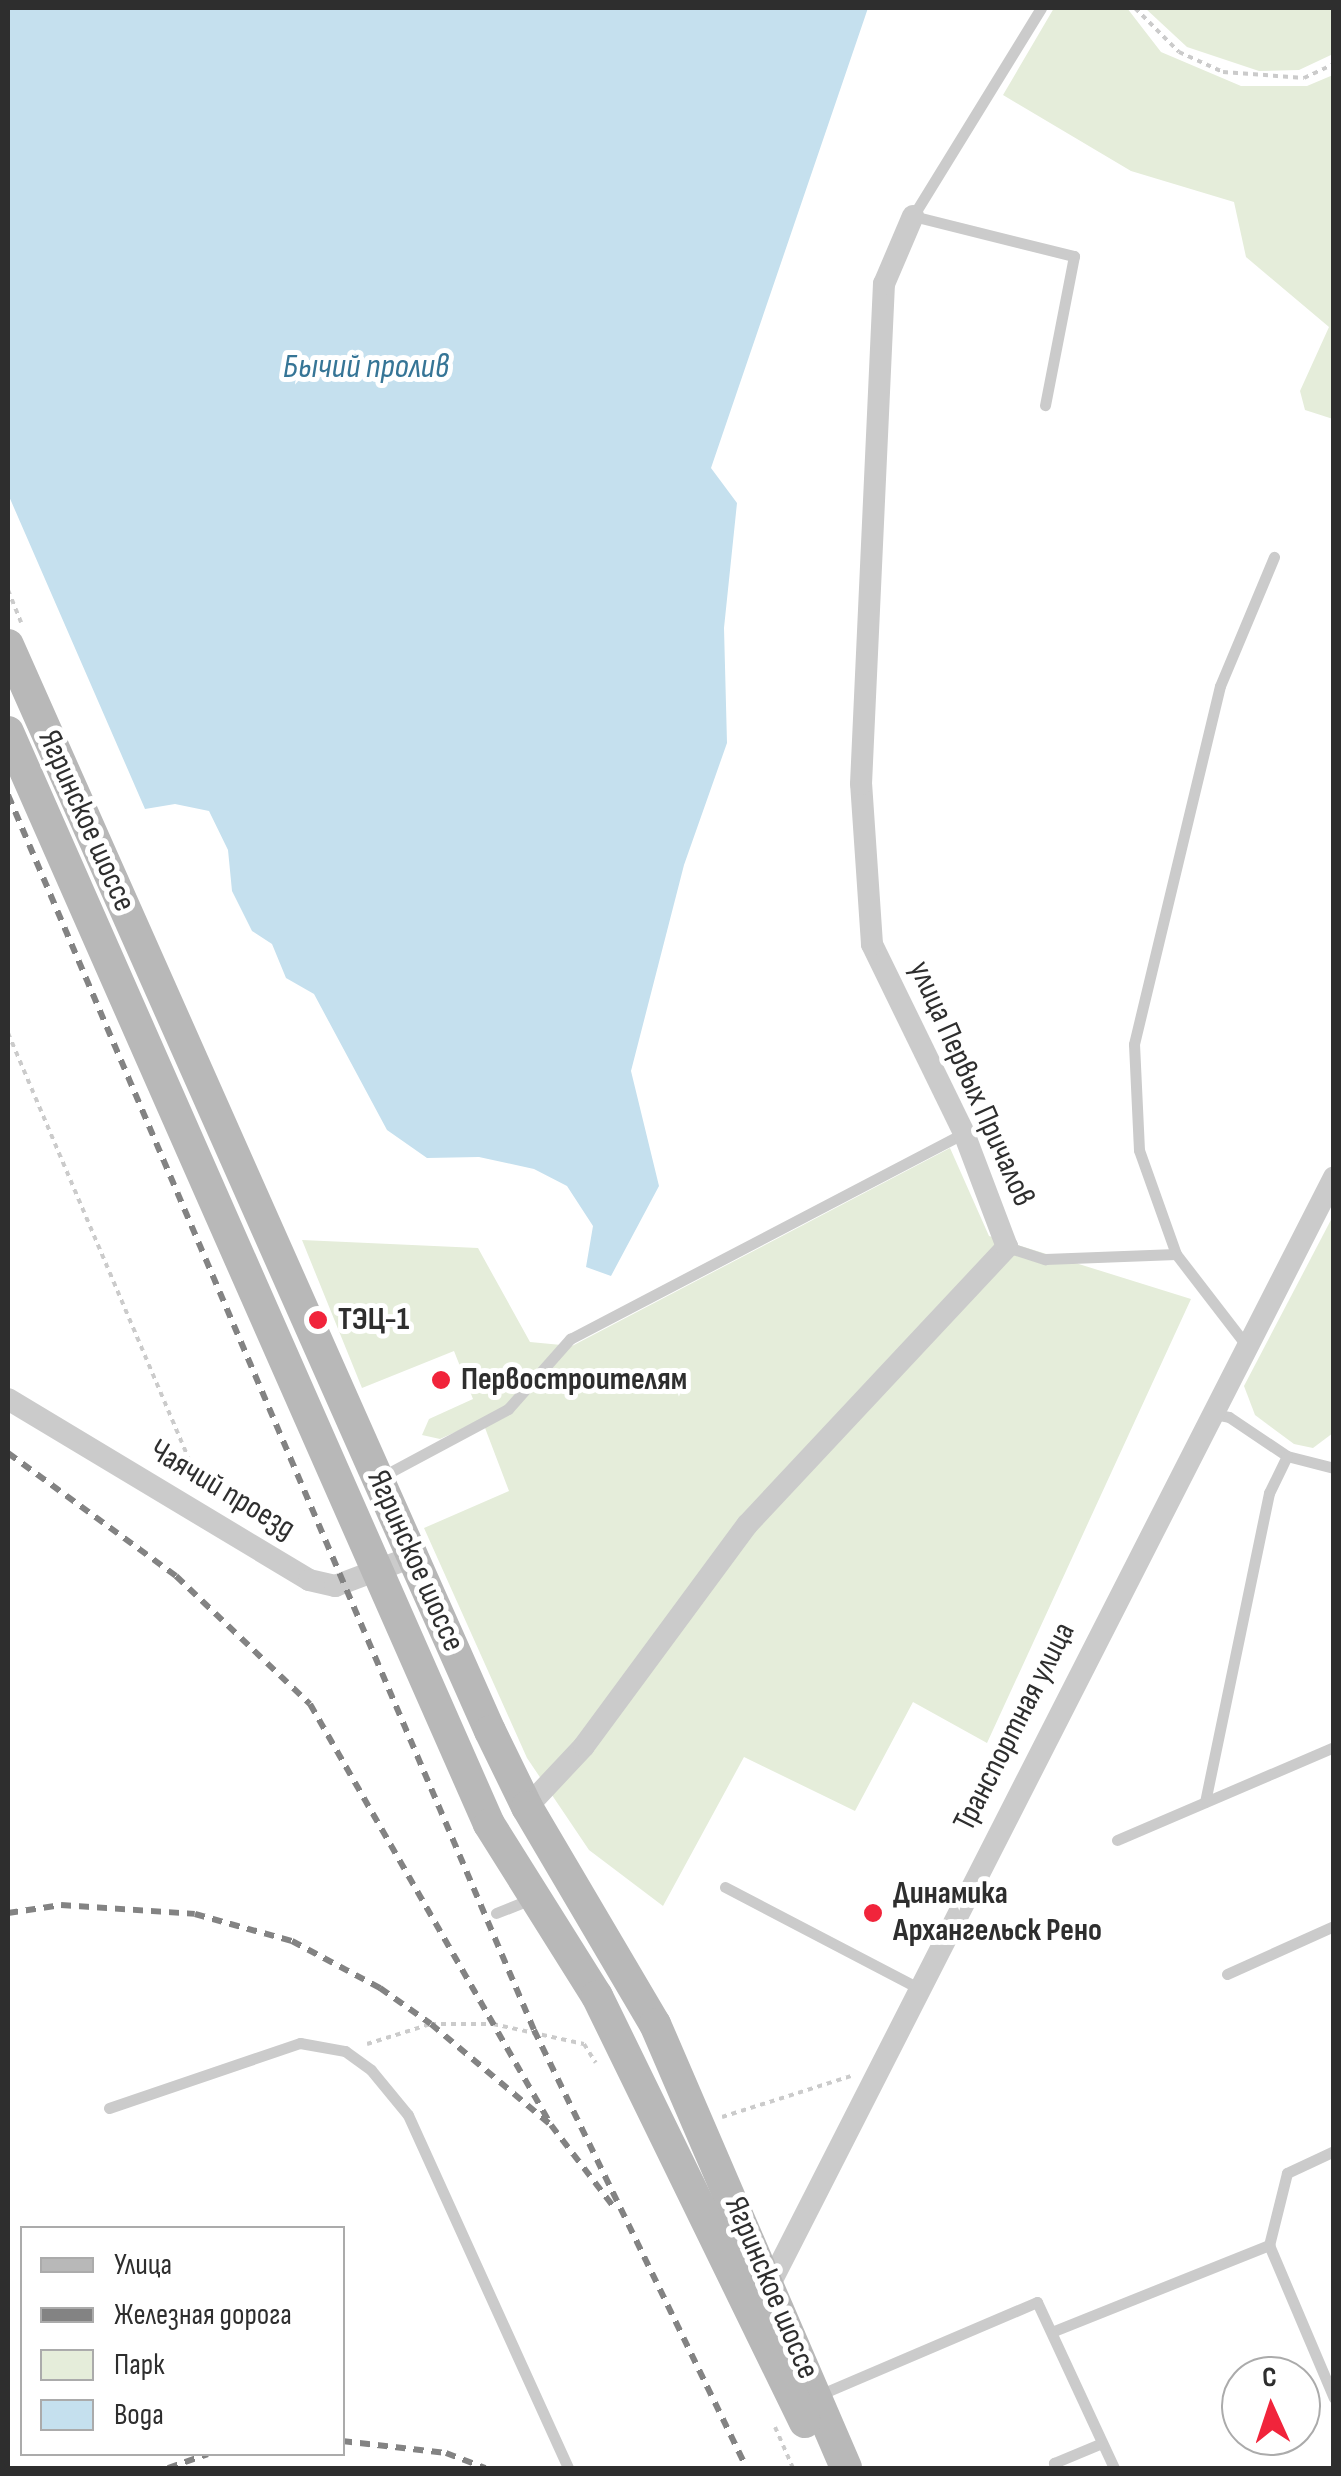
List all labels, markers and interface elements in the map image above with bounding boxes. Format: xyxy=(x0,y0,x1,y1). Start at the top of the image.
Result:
water label: Бычий пролив xyxy=(283,346,449,388)
street label: Ягринское шоссе xyxy=(29,725,143,917)
street label: улица Первых Причалов xyxy=(900,955,1042,1213)
place label: ТЭЦ-1 xyxy=(338,1301,409,1339)
marker: ТЭЦ-1 xyxy=(307,1309,329,1331)
place label: Первостроителям xyxy=(461,1361,687,1399)
marker: Первостроителям xyxy=(430,1369,452,1391)
street label: Чаячий проезд xyxy=(142,1432,302,1548)
street label: Ягринское шоссе xyxy=(358,1465,472,1657)
street label: Транспортная улица xyxy=(946,1616,1084,1838)
place label: Динамика Архангельск Рено xyxy=(893,1876,1102,1951)
marker: Динамика Архангельск Рено xyxy=(862,1902,884,1924)
street label: Ягринское шоссе xyxy=(715,2191,827,2385)
legend xyxy=(20,2226,345,2456)
text: Улица xyxy=(114,2247,172,2283)
text: Железная дорога xyxy=(114,2297,292,2333)
text: Парк xyxy=(114,2347,165,2383)
north arrow xyxy=(1221,2356,1321,2456)
text: С xyxy=(1261,2361,1278,2394)
text: Вода xyxy=(114,2397,164,2433)

